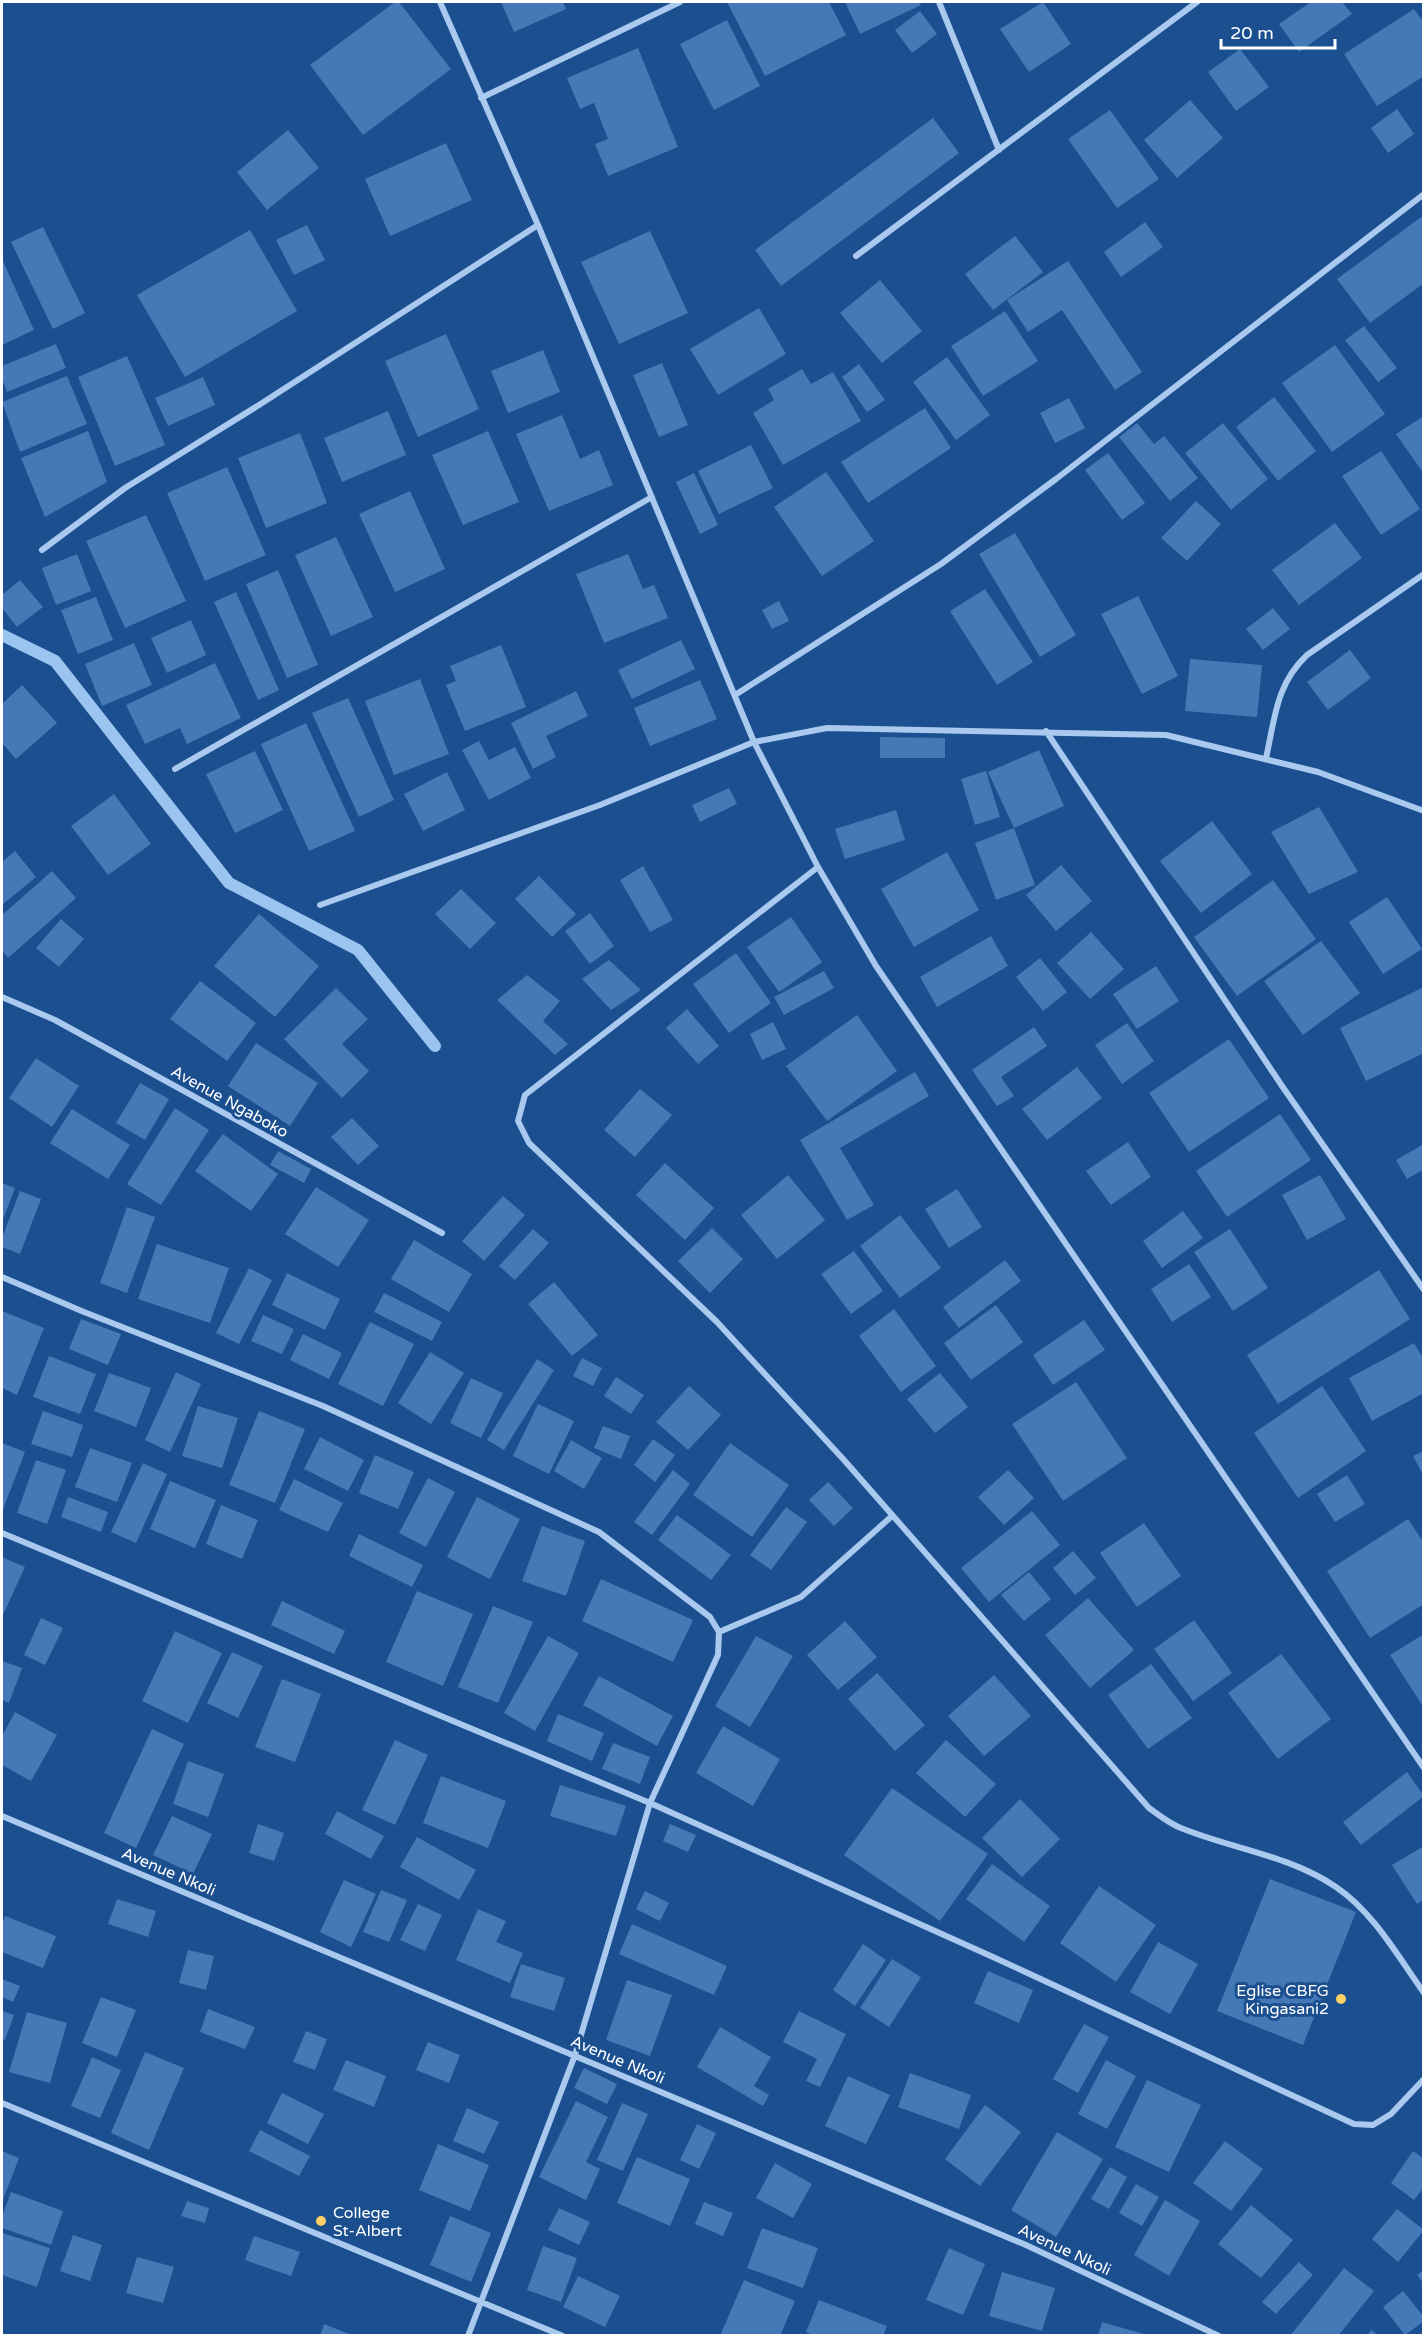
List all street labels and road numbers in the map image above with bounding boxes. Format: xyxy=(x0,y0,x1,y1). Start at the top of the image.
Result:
street label: Avenue Ngaboko xyxy=(167,1061,292,1142)
street label: Avenue Nkoli xyxy=(118,1843,219,1901)
street label: Avenue Nkoli xyxy=(567,2031,668,2089)
street label: Avenue Nkoli xyxy=(1015,2220,1114,2280)

